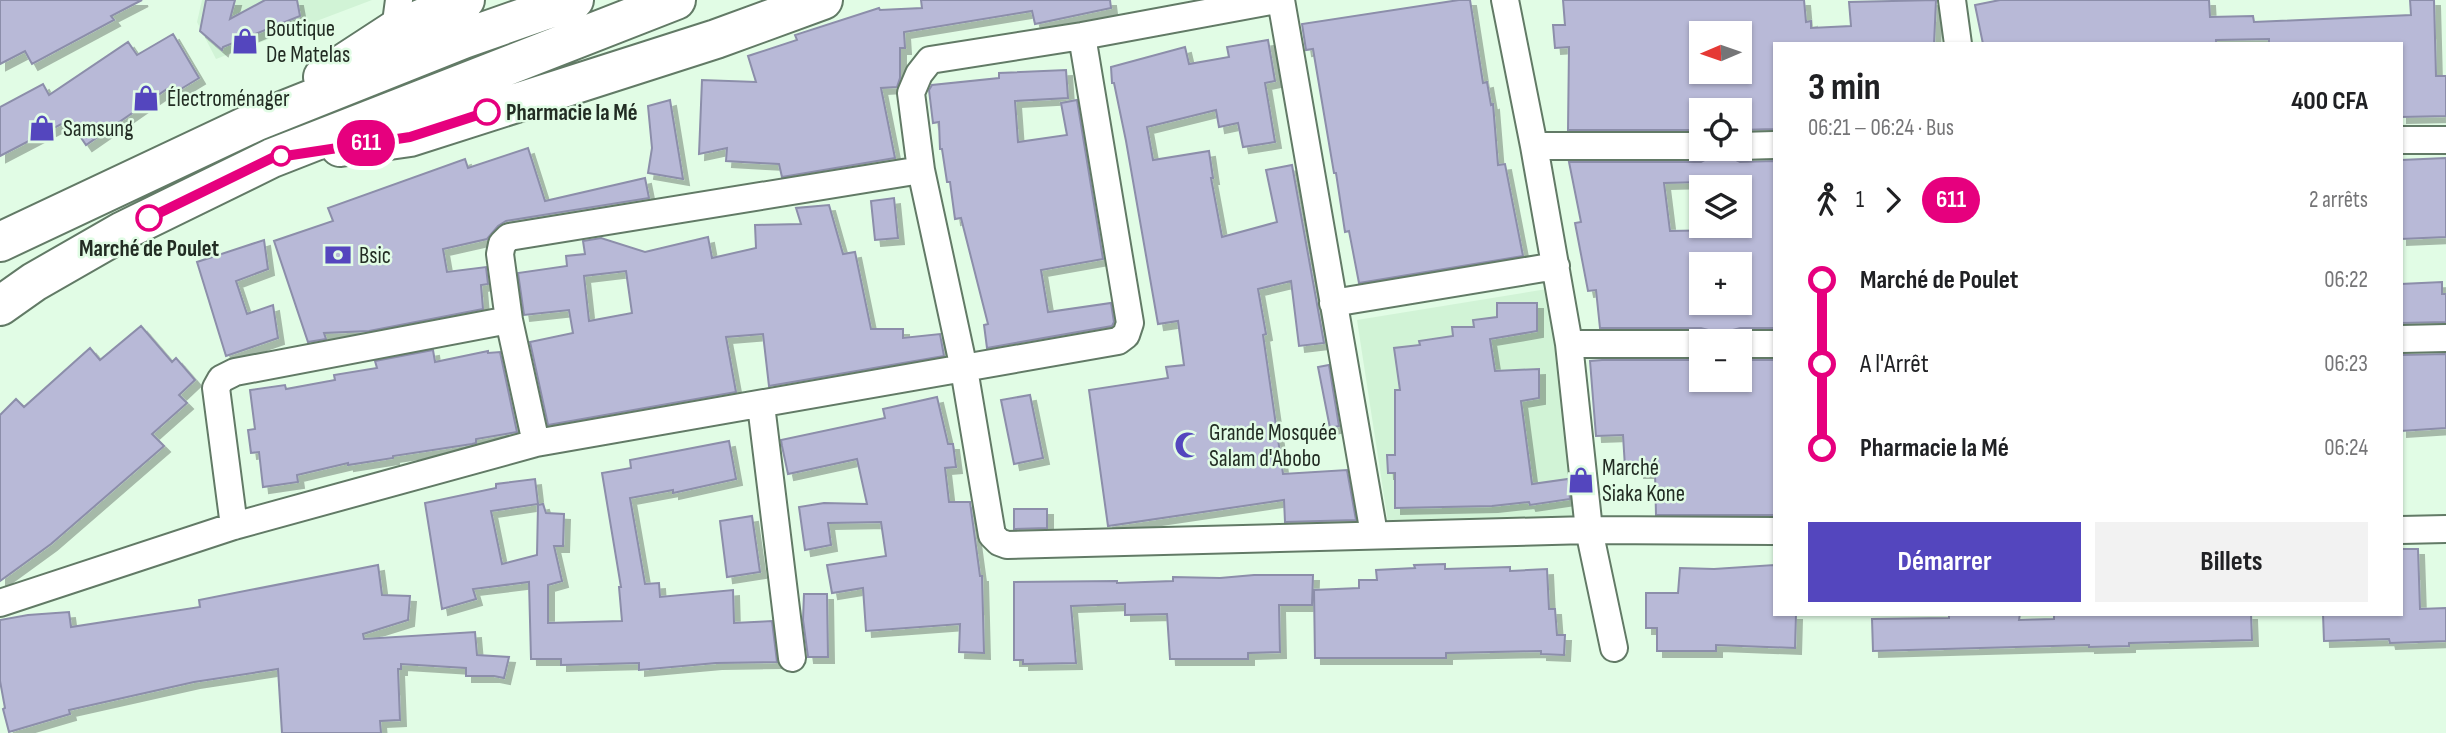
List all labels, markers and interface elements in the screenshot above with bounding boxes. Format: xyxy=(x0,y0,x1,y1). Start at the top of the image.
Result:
place label: Boutique De Matelas xyxy=(266,15,350,69)
north arrow xyxy=(1689,21,1752,84)
map controls xyxy=(1689,21,1752,392)
shop icon: Boutique De Matelas xyxy=(230,26,260,56)
text: 3 min xyxy=(1808,65,1881,110)
shop icon: Électroménager xyxy=(131,83,161,113)
place label: Électroménager xyxy=(167,85,290,113)
text: 400 CFA xyxy=(2291,86,2368,117)
button: locate xyxy=(1689,98,1752,161)
marker: Pharmacie la Mé xyxy=(474,99,500,125)
place label: Pharmacie la Mé xyxy=(506,99,638,127)
shop icon: Samsung xyxy=(27,113,57,143)
text: 06:21 – 06:24 · Bus xyxy=(1808,114,1954,142)
place label: Samsung xyxy=(63,115,133,143)
line badge: 611 xyxy=(326,120,406,166)
text: 611 xyxy=(351,128,381,157)
unlabelled marker xyxy=(271,146,291,166)
button: layers xyxy=(1689,175,1752,238)
icon: walk xyxy=(1808,181,1846,219)
icon: forward xyxy=(1874,181,1912,219)
text: 611 xyxy=(1936,185,1966,214)
text: 1 xyxy=(1856,186,1864,214)
text: 2 arrêts xyxy=(2309,186,2368,214)
marker: Marché de Poulet xyxy=(136,205,162,231)
place label: Marché de Poulet xyxy=(79,235,219,263)
bank icon: Bsic xyxy=(323,240,353,270)
place label: Bsic xyxy=(359,242,391,270)
button: + xyxy=(1689,252,1752,315)
text: Marché de Poulet xyxy=(1860,265,2018,296)
text: 06:22 xyxy=(2324,266,2368,294)
button: − xyxy=(1689,329,1752,392)
text: A l'Arrêt xyxy=(1860,349,1929,380)
text: 06:23 xyxy=(2324,350,2368,378)
place label: Grande Mosquée Salam d'Abobo xyxy=(1209,419,1337,473)
mosque icon: Grande Mosquée Salam d'Abobo xyxy=(1173,430,1203,460)
text: Pharmacie la Mé xyxy=(1860,433,2009,464)
text: 06:24 xyxy=(2324,434,2368,462)
place label: Marché Siaka Kone xyxy=(1602,454,1685,508)
shop icon: Marché Siaka Kone xyxy=(1566,465,1596,495)
button: Démarrer xyxy=(1808,522,2081,602)
button: Billets xyxy=(2095,522,2368,602)

